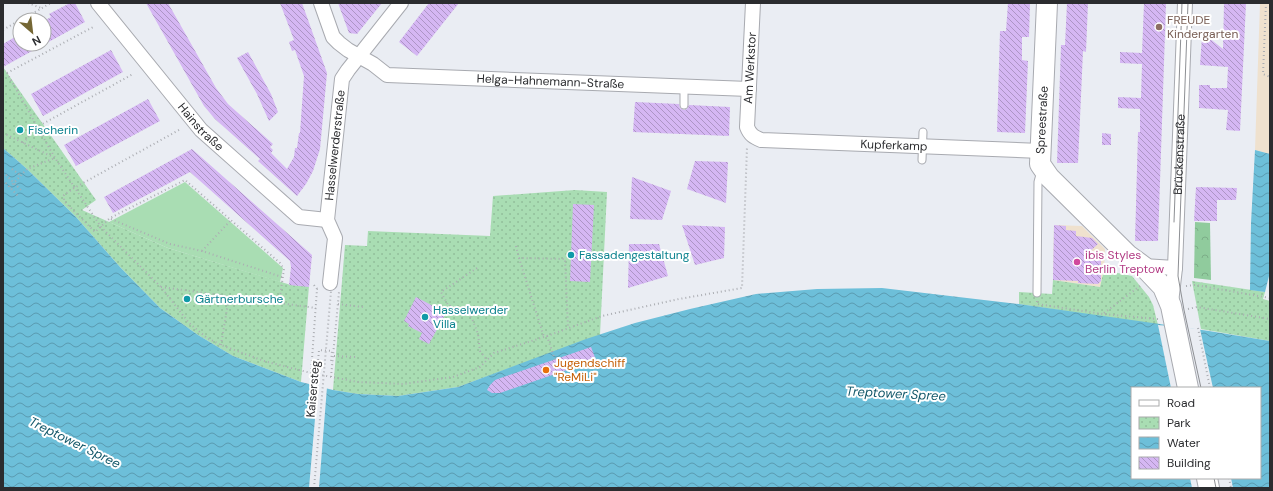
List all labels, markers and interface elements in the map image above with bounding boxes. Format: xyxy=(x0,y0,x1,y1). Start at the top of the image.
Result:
north arrow xyxy=(12,12,52,52)
place label: FREUDE Kindergarten xyxy=(1167,12,1238,42)
marker: FREUDE Kindergarten xyxy=(1154,22,1164,32)
street label: Am Werkstor xyxy=(740,31,760,104)
text: N xyxy=(30,33,44,49)
street label: Helga-Hahnemann-Straße xyxy=(476,70,625,92)
street label: Spreestraße xyxy=(1032,85,1052,155)
street label: Hasselwerderstraße xyxy=(321,89,349,202)
street label: Hainstraße xyxy=(174,99,227,155)
street label: Brückenstraße xyxy=(1170,113,1189,195)
place label: Fischerin xyxy=(28,122,78,138)
marker: Fischerin xyxy=(15,125,25,135)
street label: Kupferkamp xyxy=(860,136,928,155)
place label: Fassadengestaltung xyxy=(579,247,690,263)
place label: ibis Styles Berlin Treptow xyxy=(1085,247,1164,277)
marker: Fassadengestaltung xyxy=(566,250,576,260)
marker: ibis Styles Berlin Treptow xyxy=(1072,257,1082,267)
place label: Gärtnerbursche xyxy=(195,291,284,307)
marker: Gärtnerbursche xyxy=(182,294,192,304)
place label: Hasselwerder Villa xyxy=(433,302,509,332)
marker: Hasselwerder Villa xyxy=(420,312,430,322)
place label: Jugendschiff "ReMiLi" xyxy=(554,355,625,385)
street label: Kaisersteg xyxy=(303,360,323,418)
marker: Jugendschiff "ReMiLi" xyxy=(541,365,551,375)
water label: Treptower Spree xyxy=(846,382,946,405)
legend xyxy=(1131,387,1261,479)
text: Road xyxy=(1167,395,1195,411)
water label: Treptower Spree xyxy=(26,413,123,472)
text: Park xyxy=(1167,415,1191,431)
text: Water xyxy=(1167,435,1201,451)
text: Building xyxy=(1167,455,1211,471)

